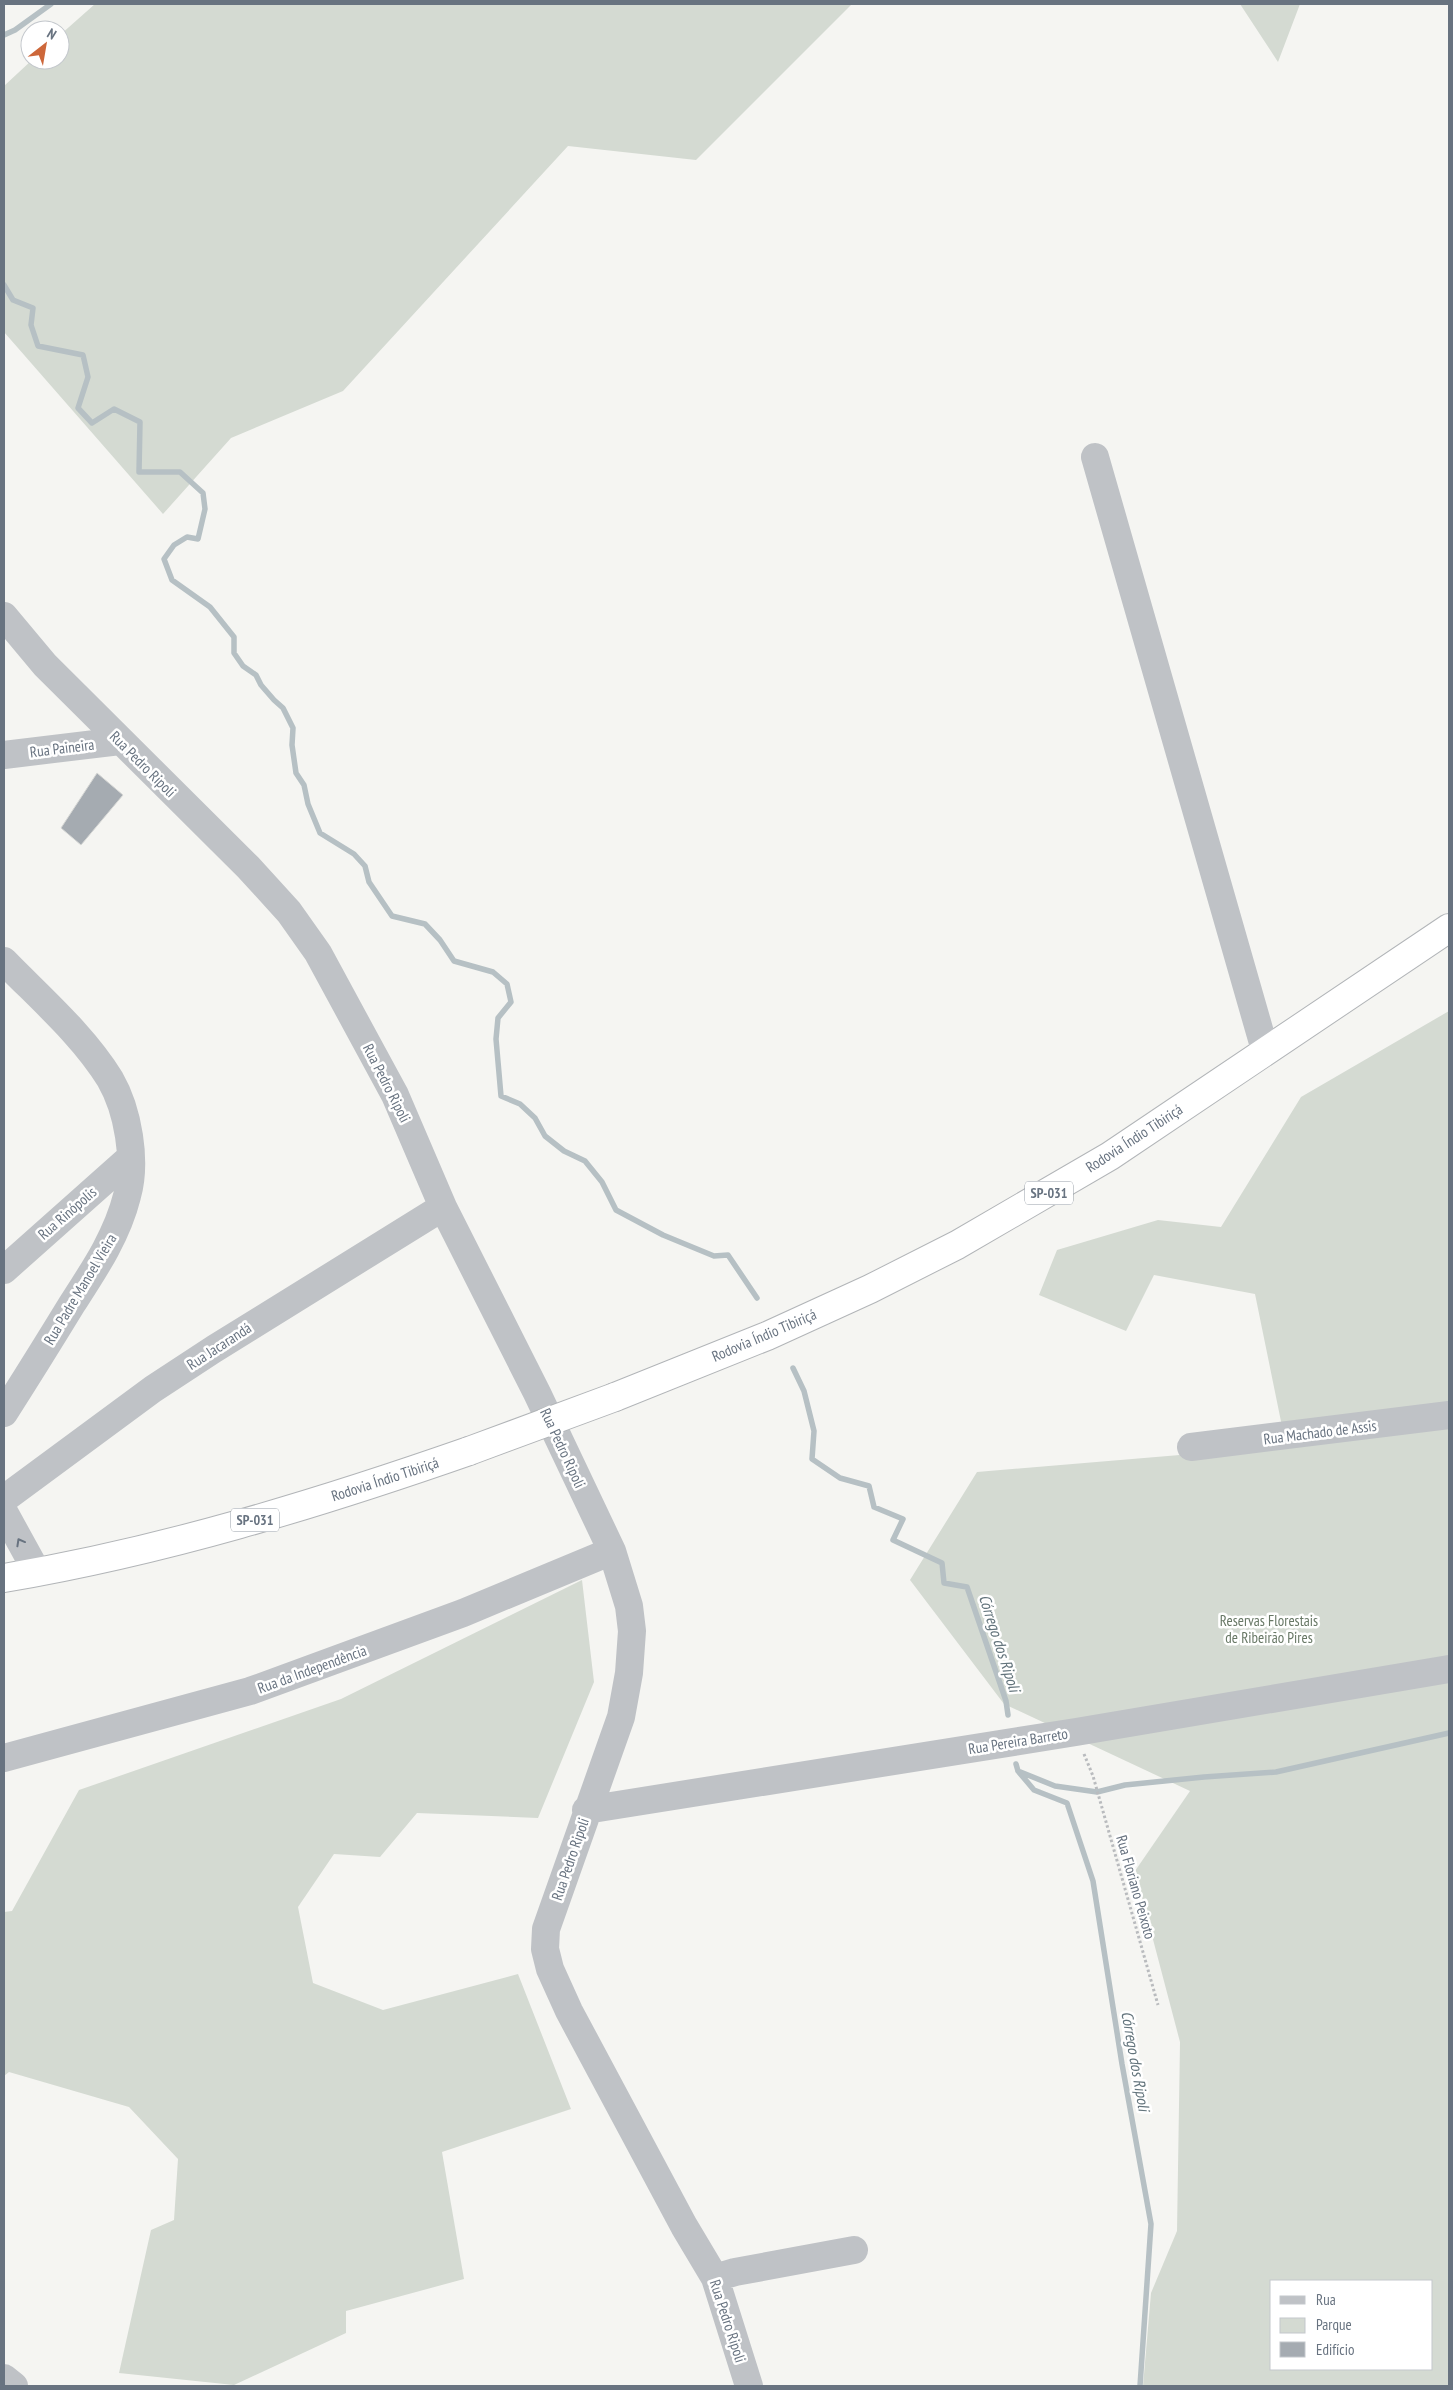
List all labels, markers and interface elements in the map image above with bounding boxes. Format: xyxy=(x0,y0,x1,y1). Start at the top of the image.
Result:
north arrow xyxy=(20,20,70,70)
text: N xyxy=(44,24,60,44)
street label: Rua Pedro Ripoli xyxy=(106,727,180,801)
street label: Rua Paineira xyxy=(29,735,95,761)
street label: Rua Pedro Ripoli xyxy=(359,1040,415,1126)
street label: Rodovia Índio Tibiriçá xyxy=(1082,1100,1186,1176)
street label: Rua Rinópolis xyxy=(34,1182,100,1244)
road number: SP-031 xyxy=(1025,1182,1073,1204)
street label: Rua Padre Manoel Vieira xyxy=(39,1230,121,1348)
street label: Rodovia Índio Tibiriçá xyxy=(709,1304,819,1366)
street label: Rua Jacarandá xyxy=(183,1318,255,1374)
street label: Rua Pedro Ripoli xyxy=(536,1405,590,1491)
street label: Rua Machado de Assis xyxy=(1262,1416,1378,1448)
street label: Rodovia Índio Tibiriçá xyxy=(329,1453,441,1505)
road number: SP-031 xyxy=(231,1508,279,1532)
one-way arrow xyxy=(17,1538,27,1547)
water label: Córrego dos Ripoli xyxy=(975,1592,1026,1697)
park label: Reservas Florestais de Ribeirão Pires xyxy=(1220,1611,1318,1647)
street label: Rua da Independência xyxy=(255,1640,369,1698)
street label: Rua Pereira Barreto xyxy=(967,1724,1069,1758)
street label: Rua Pedro Ripoli xyxy=(547,1815,593,1903)
street label: Rua Floriano Peixoto xyxy=(1112,1833,1160,1941)
water label: Córrego dos Ripoli xyxy=(1117,2009,1155,2115)
street label: Rua Pedro Ripoli xyxy=(706,2277,750,2365)
legend xyxy=(1270,2280,1433,2370)
text: Rua xyxy=(1316,2290,1336,2309)
text: Parque xyxy=(1316,2315,1352,2334)
text: Edifício xyxy=(1316,2340,1354,2359)

